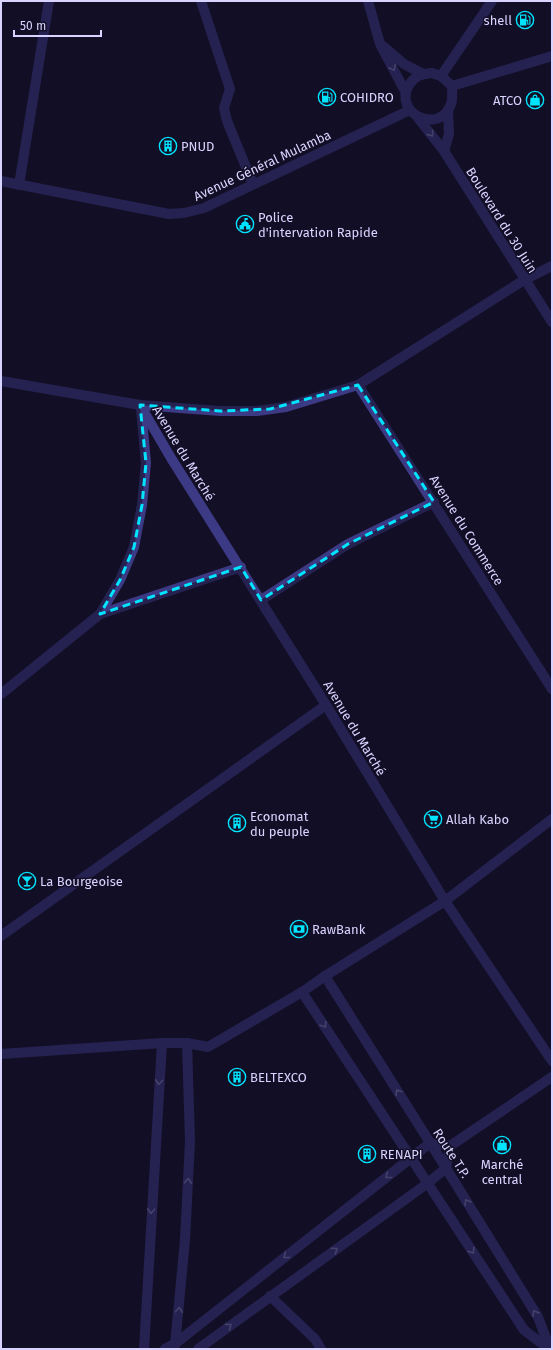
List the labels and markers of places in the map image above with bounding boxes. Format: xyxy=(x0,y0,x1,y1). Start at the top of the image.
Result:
fuel station icon: shell xyxy=(515,10,535,30)
place label: shell xyxy=(484,13,512,28)
fuel station icon: COHIDRO xyxy=(317,87,337,107)
place label: COHIDRO xyxy=(340,90,394,105)
shop icon: ATCO xyxy=(525,90,545,110)
place label: ATCO xyxy=(493,93,522,108)
building icon: PNUD xyxy=(158,136,178,156)
place label: PNUD xyxy=(181,139,214,154)
place label: Police d'intervation Rapide xyxy=(258,210,378,240)
public building icon: Police d'intervation Rapide xyxy=(235,214,255,234)
place label: Economat du peuple xyxy=(250,809,310,839)
supermarket icon: Allah Kabo xyxy=(423,809,443,829)
place label: Allah Kabo xyxy=(446,812,509,827)
building icon: Economat du peuple xyxy=(227,813,247,833)
bar icon: La Bourgeoise xyxy=(17,871,37,891)
place label: La Bourgeoise xyxy=(40,874,123,889)
bank icon: RawBank xyxy=(289,919,309,939)
place label: RawBank xyxy=(312,922,366,937)
building icon: BELTEXCO xyxy=(227,1067,247,1087)
place label: BELTEXCO xyxy=(250,1070,307,1085)
shop icon: Marché central xyxy=(492,1135,512,1155)
building icon: RENAPI xyxy=(357,1144,377,1164)
place label: RENAPI xyxy=(380,1147,423,1162)
place label: Marché central xyxy=(481,1157,523,1187)

